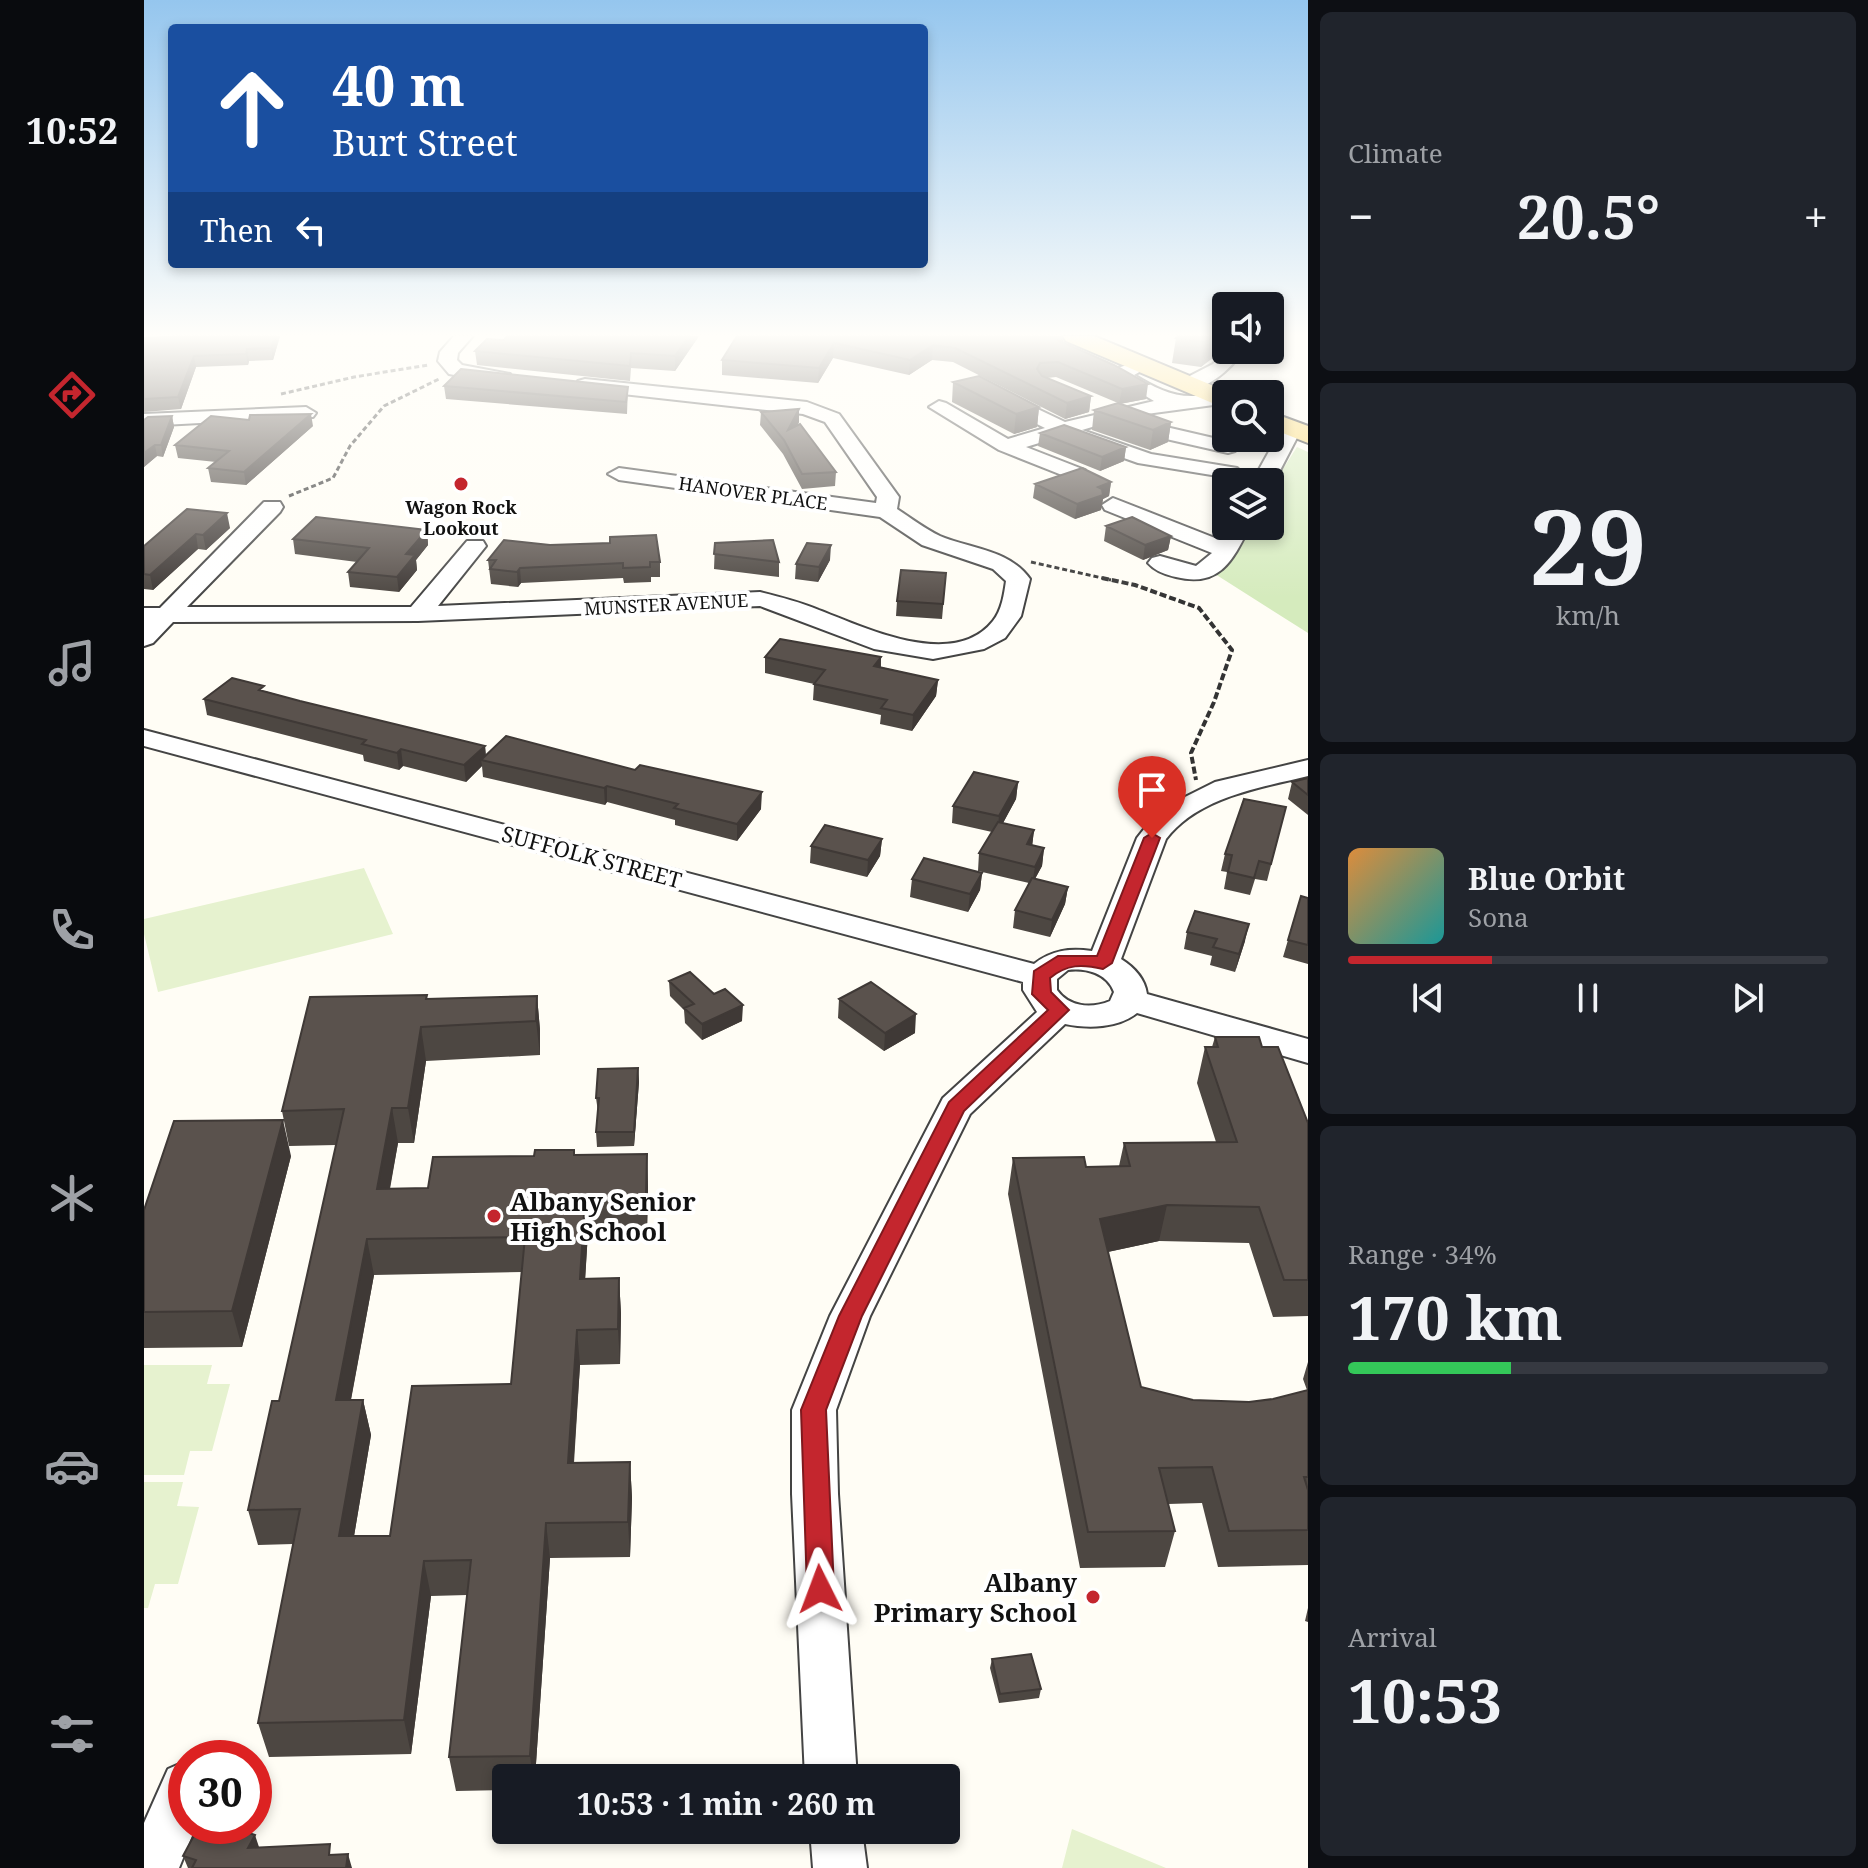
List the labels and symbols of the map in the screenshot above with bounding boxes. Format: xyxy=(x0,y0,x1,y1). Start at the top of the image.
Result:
street label: HANOVER PLACE xyxy=(677,471,829,515)
marker: Wagon Rock Lookout xyxy=(452,475,470,493)
place label: Wagon Rock Lookout xyxy=(405,495,517,540)
street label: MUNSTER AVENUE xyxy=(583,588,749,620)
pin xyxy=(1118,756,1186,838)
street label: SUFFOLK STREET xyxy=(499,818,686,895)
place label: Albany Senior High School xyxy=(510,1183,696,1249)
marker: Albany Senior High School xyxy=(485,1207,503,1225)
position arrow xyxy=(778,1547,862,1631)
place label: Albany Primary School xyxy=(874,1564,1078,1630)
marker: Albany Primary School xyxy=(1084,1588,1102,1606)
speed limit sign: 30 xyxy=(168,1740,272,1844)

